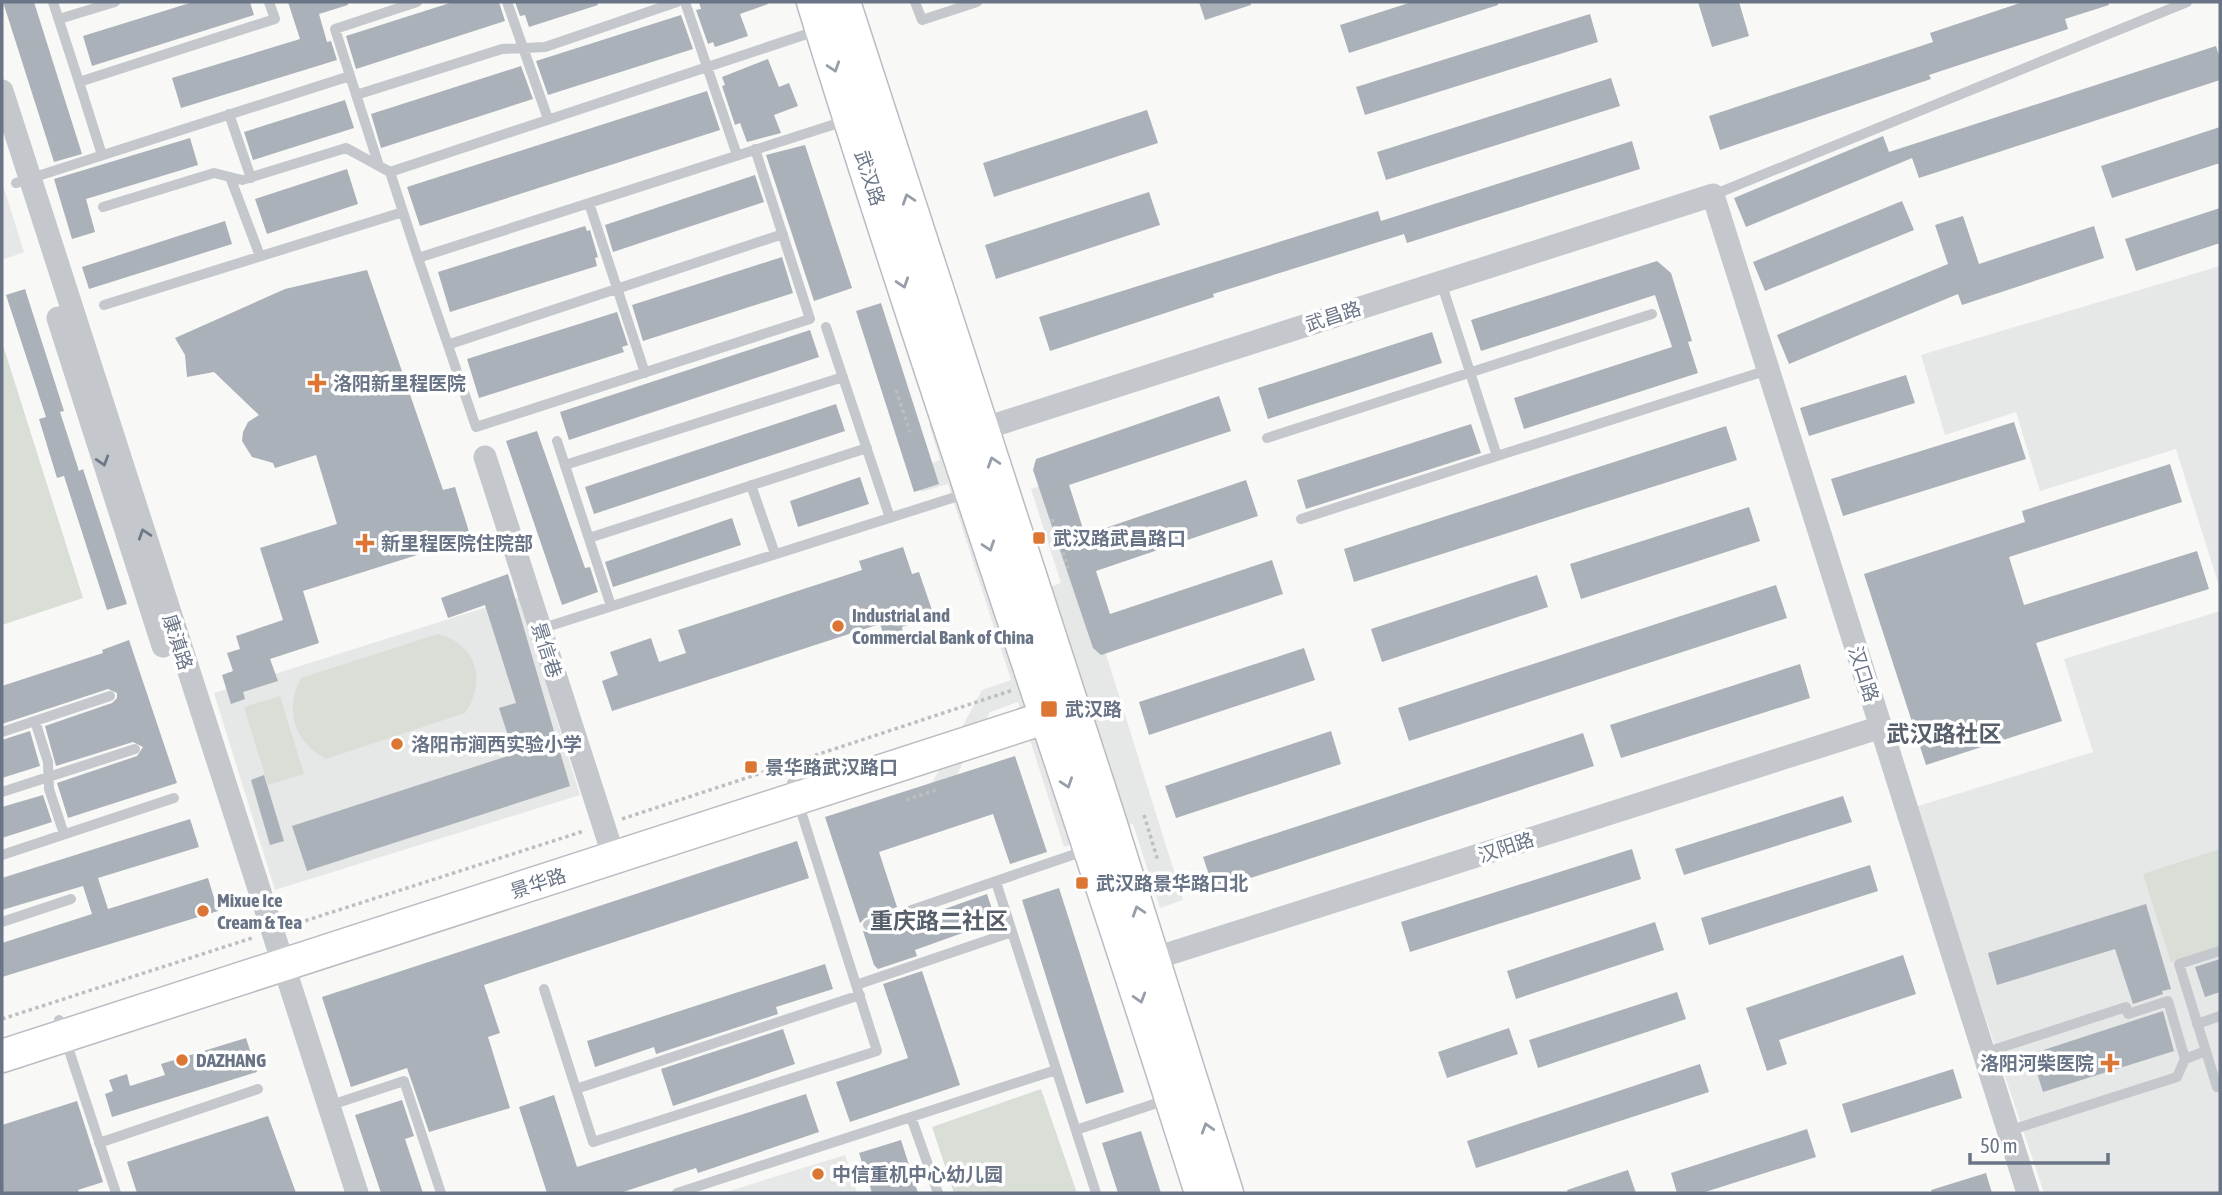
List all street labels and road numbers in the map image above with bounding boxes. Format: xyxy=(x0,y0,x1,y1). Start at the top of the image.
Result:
street label: 武汉路 xyxy=(851,147,889,209)
street label: 武昌路 xyxy=(1302,297,1364,335)
street label: 康滇路 xyxy=(159,611,197,673)
street label: 景信巷 xyxy=(528,619,566,681)
street label: 汉口路 xyxy=(1845,643,1883,705)
street label: 汉阳路 xyxy=(1475,828,1537,866)
street label: 景华路 xyxy=(507,864,569,902)

